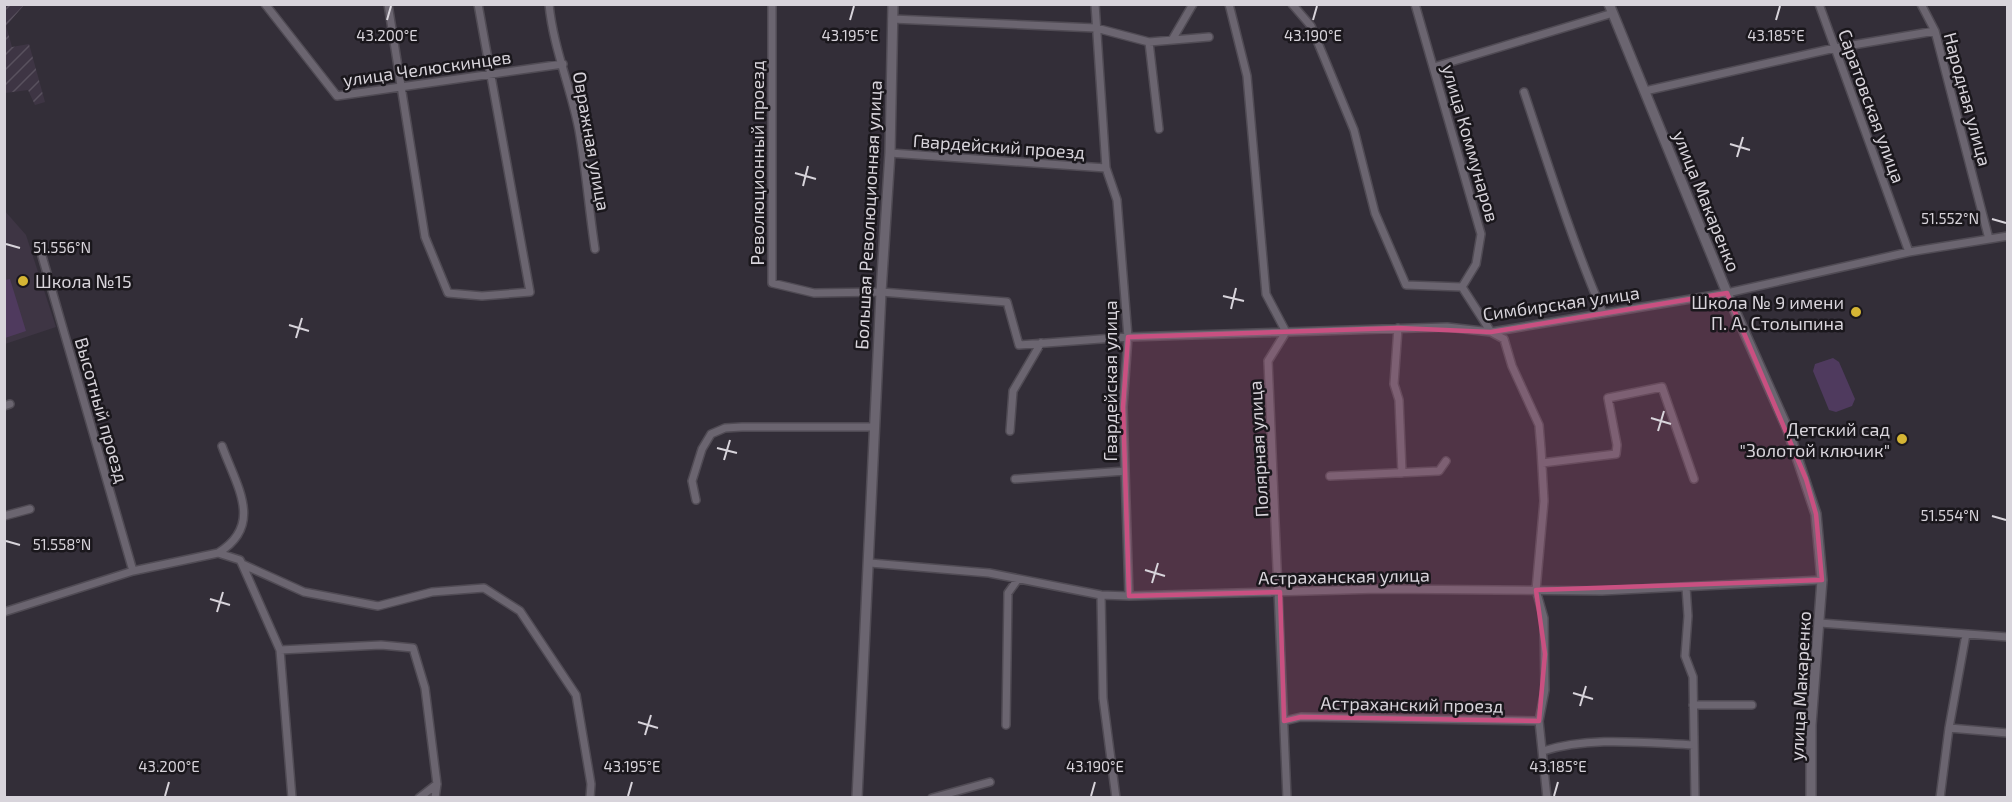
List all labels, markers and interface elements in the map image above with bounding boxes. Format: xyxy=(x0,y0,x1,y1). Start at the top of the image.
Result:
text: 43.200°E xyxy=(356,26,418,44)
text: 43.195°E xyxy=(822,26,878,44)
text: 43.190°E xyxy=(1284,26,1342,44)
text: 43.185°E xyxy=(1747,26,1805,44)
street label: Саратовская улица xyxy=(1834,26,1910,186)
street label: Народная улица xyxy=(1940,30,1996,168)
street label: улица Челюскинцев xyxy=(342,45,512,91)
street label: Революционный проезд xyxy=(746,60,768,266)
street label: улица Коммунаров xyxy=(1438,62,1504,224)
street label: Овражная улица xyxy=(569,70,615,212)
street label: Большая Революционная улица xyxy=(850,80,886,350)
street label: улица Макаренко xyxy=(1669,127,1745,275)
street label: Гвардейский проезд xyxy=(912,129,1086,163)
text: 51.552°N xyxy=(1921,209,1979,227)
text: 51.556°N xyxy=(33,238,91,256)
place label: Школа №15 xyxy=(35,270,132,292)
marker: Школа №15 xyxy=(16,274,30,288)
street label: Симбирская улица xyxy=(1481,281,1641,325)
place label: Школа № 9 имени П. А. Столыпина xyxy=(1691,291,1844,334)
street label: Гвардейская улица xyxy=(1099,300,1121,462)
marker: Школа № 9 имени П. А. Столыпина xyxy=(1849,305,1863,319)
street label: Высотный проезд xyxy=(71,335,133,485)
street label: Полярная улица xyxy=(1243,380,1273,518)
place label: Детский сад "Золотой ключик" xyxy=(1740,418,1890,461)
marker: Детский сад "Золотой ключик" xyxy=(1895,432,1909,446)
text: 51.554°N xyxy=(1921,506,1979,524)
text: 51.558°N xyxy=(33,535,91,553)
street label: Астраханская улица xyxy=(1258,564,1430,588)
street label: улица Макаренко xyxy=(1785,610,1815,762)
street label: Астраханский проезд xyxy=(1320,691,1504,717)
text: 43.200°E xyxy=(138,757,200,775)
text: 43.195°E xyxy=(604,757,660,775)
text: 43.190°E xyxy=(1066,757,1124,775)
text: 43.185°E xyxy=(1529,757,1587,775)

